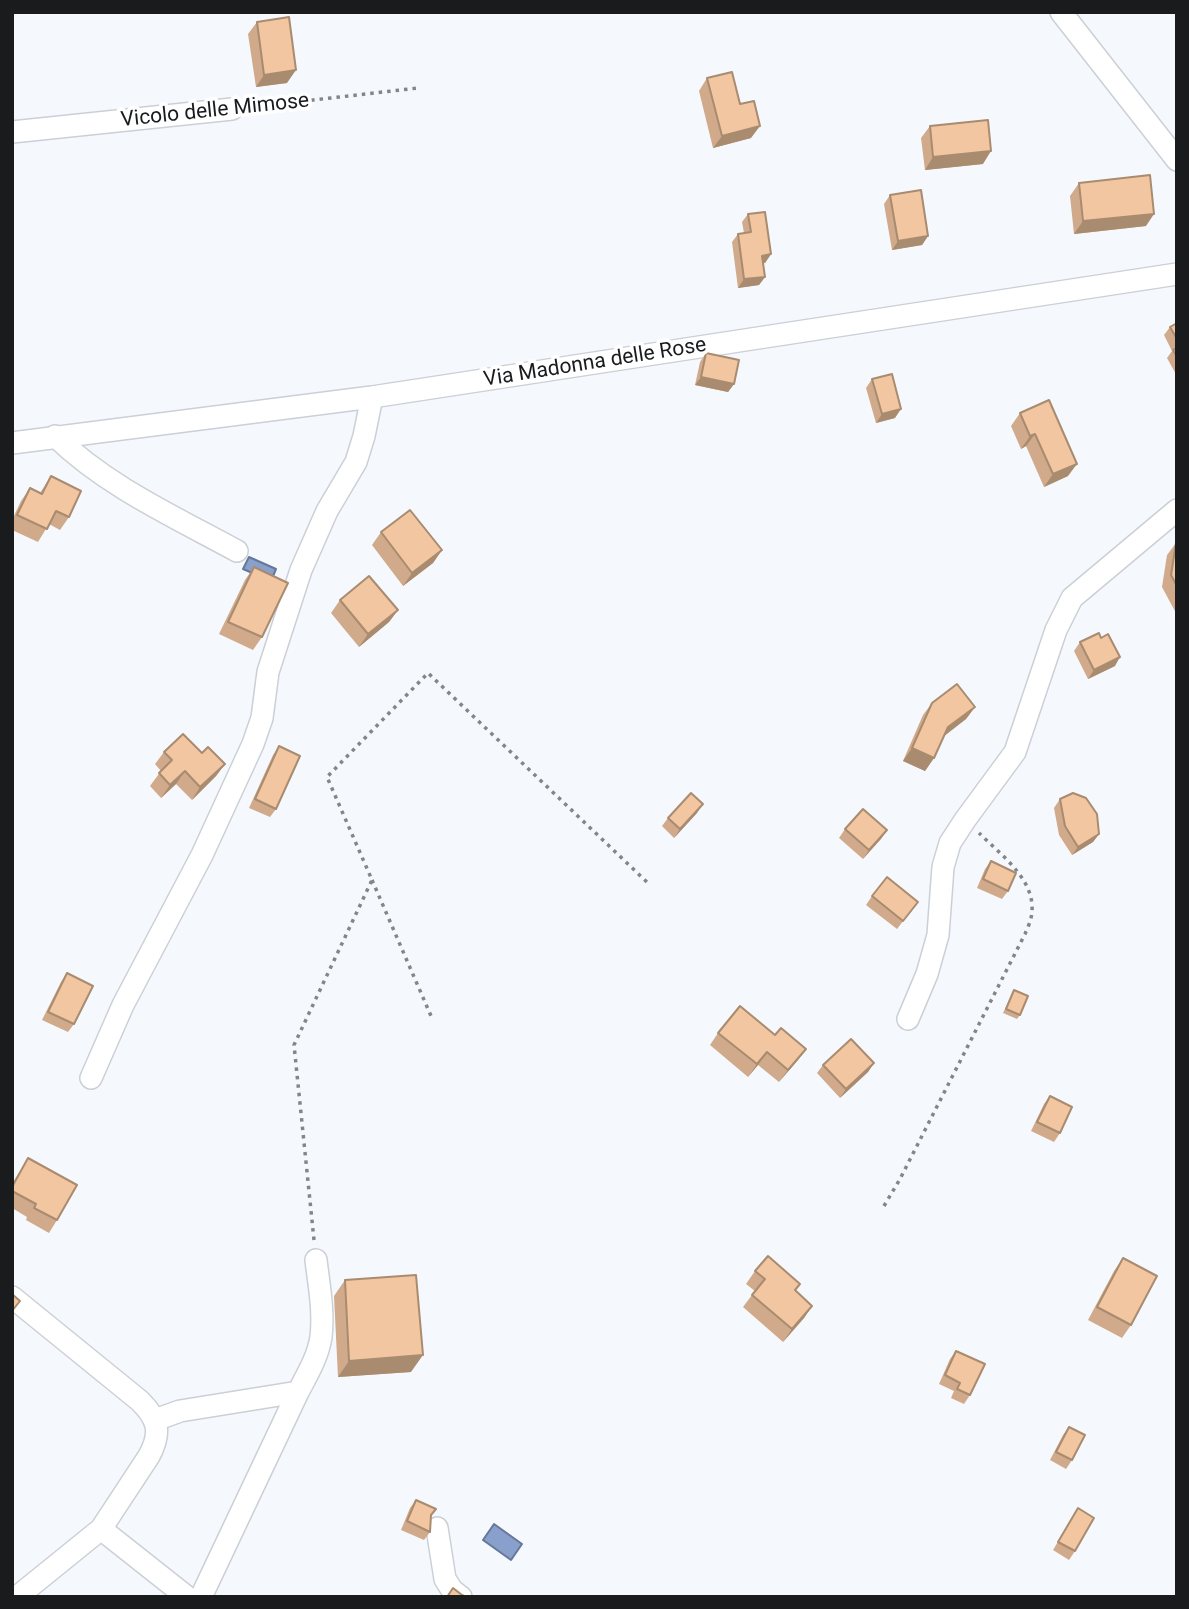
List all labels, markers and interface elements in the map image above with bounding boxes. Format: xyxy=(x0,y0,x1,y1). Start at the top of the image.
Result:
street label: Vicolo delle Mimose xyxy=(120,89,310,133)
street label: Via Madonna delle Rose xyxy=(482,333,708,393)

